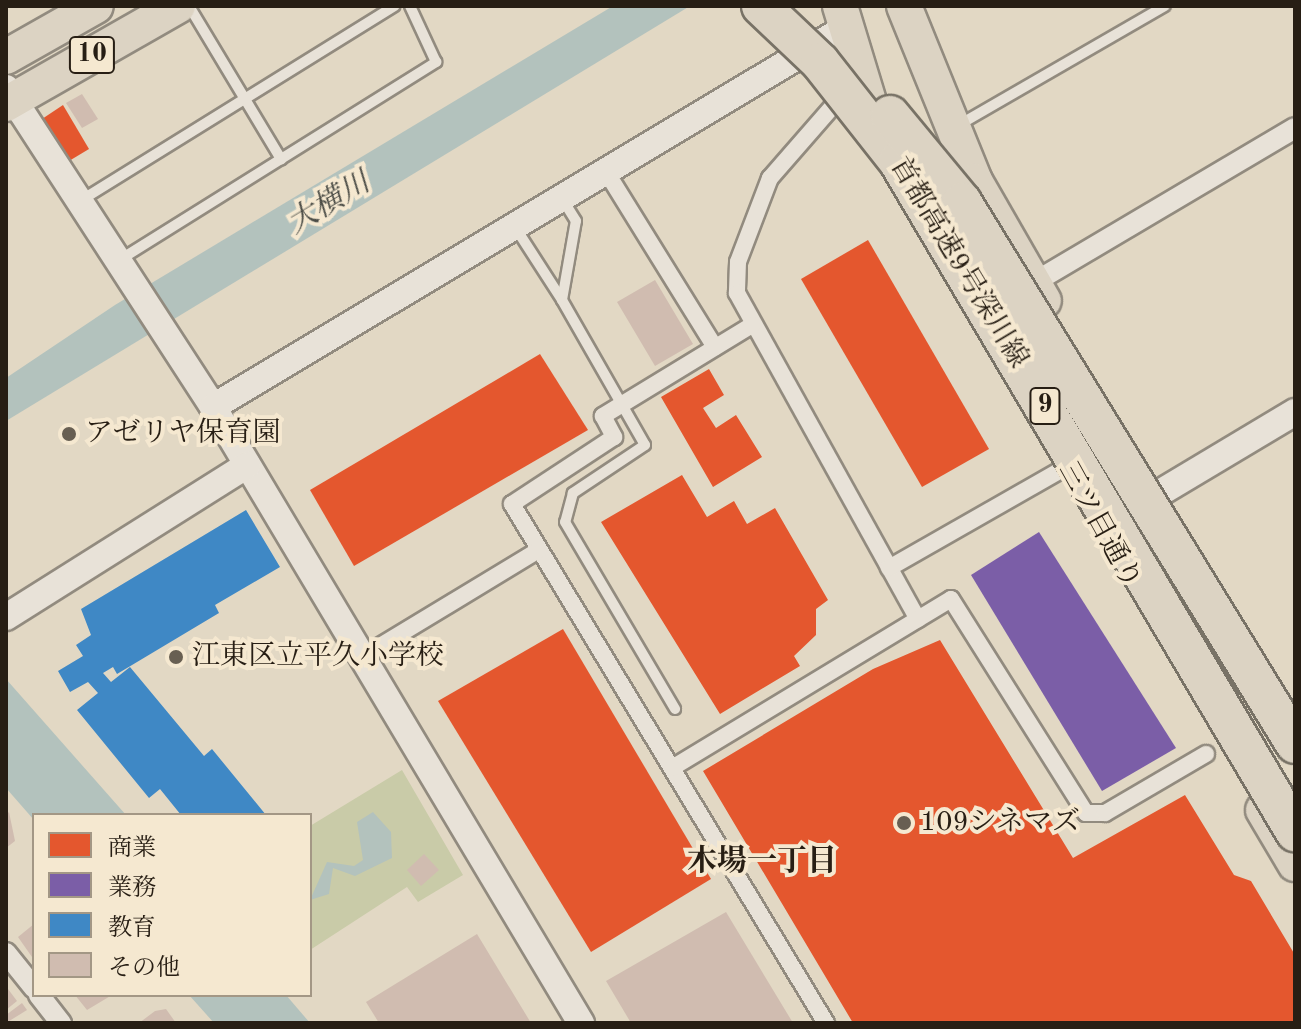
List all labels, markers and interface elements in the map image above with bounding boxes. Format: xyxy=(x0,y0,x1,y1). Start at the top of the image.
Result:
road number: 10 xyxy=(68,33,116,77)
street label: 首都高速9号深川線 xyxy=(882,151,1034,375)
water label: 大横川 xyxy=(281,165,377,243)
road number: 9 xyxy=(1029,384,1061,428)
place label: アゼリヤ保育園 xyxy=(85,417,281,451)
marker: アゼリヤ保育園 xyxy=(60,425,78,443)
street label: 三ツ目通り xyxy=(1050,457,1148,595)
place label: 江東区立平久小学校 xyxy=(192,640,444,674)
marker: 江東区立平久小学校 xyxy=(167,648,185,666)
place label: 109シネマズ xyxy=(920,806,1081,840)
legend xyxy=(32,813,312,997)
marker: 109シネマズ xyxy=(895,814,913,832)
text: 商業 xyxy=(108,837,156,861)
district label: 木場一丁目 xyxy=(687,844,837,880)
text: 業務 xyxy=(108,877,156,901)
text: 教育 xyxy=(108,917,156,941)
text: その他 xyxy=(108,957,180,981)

